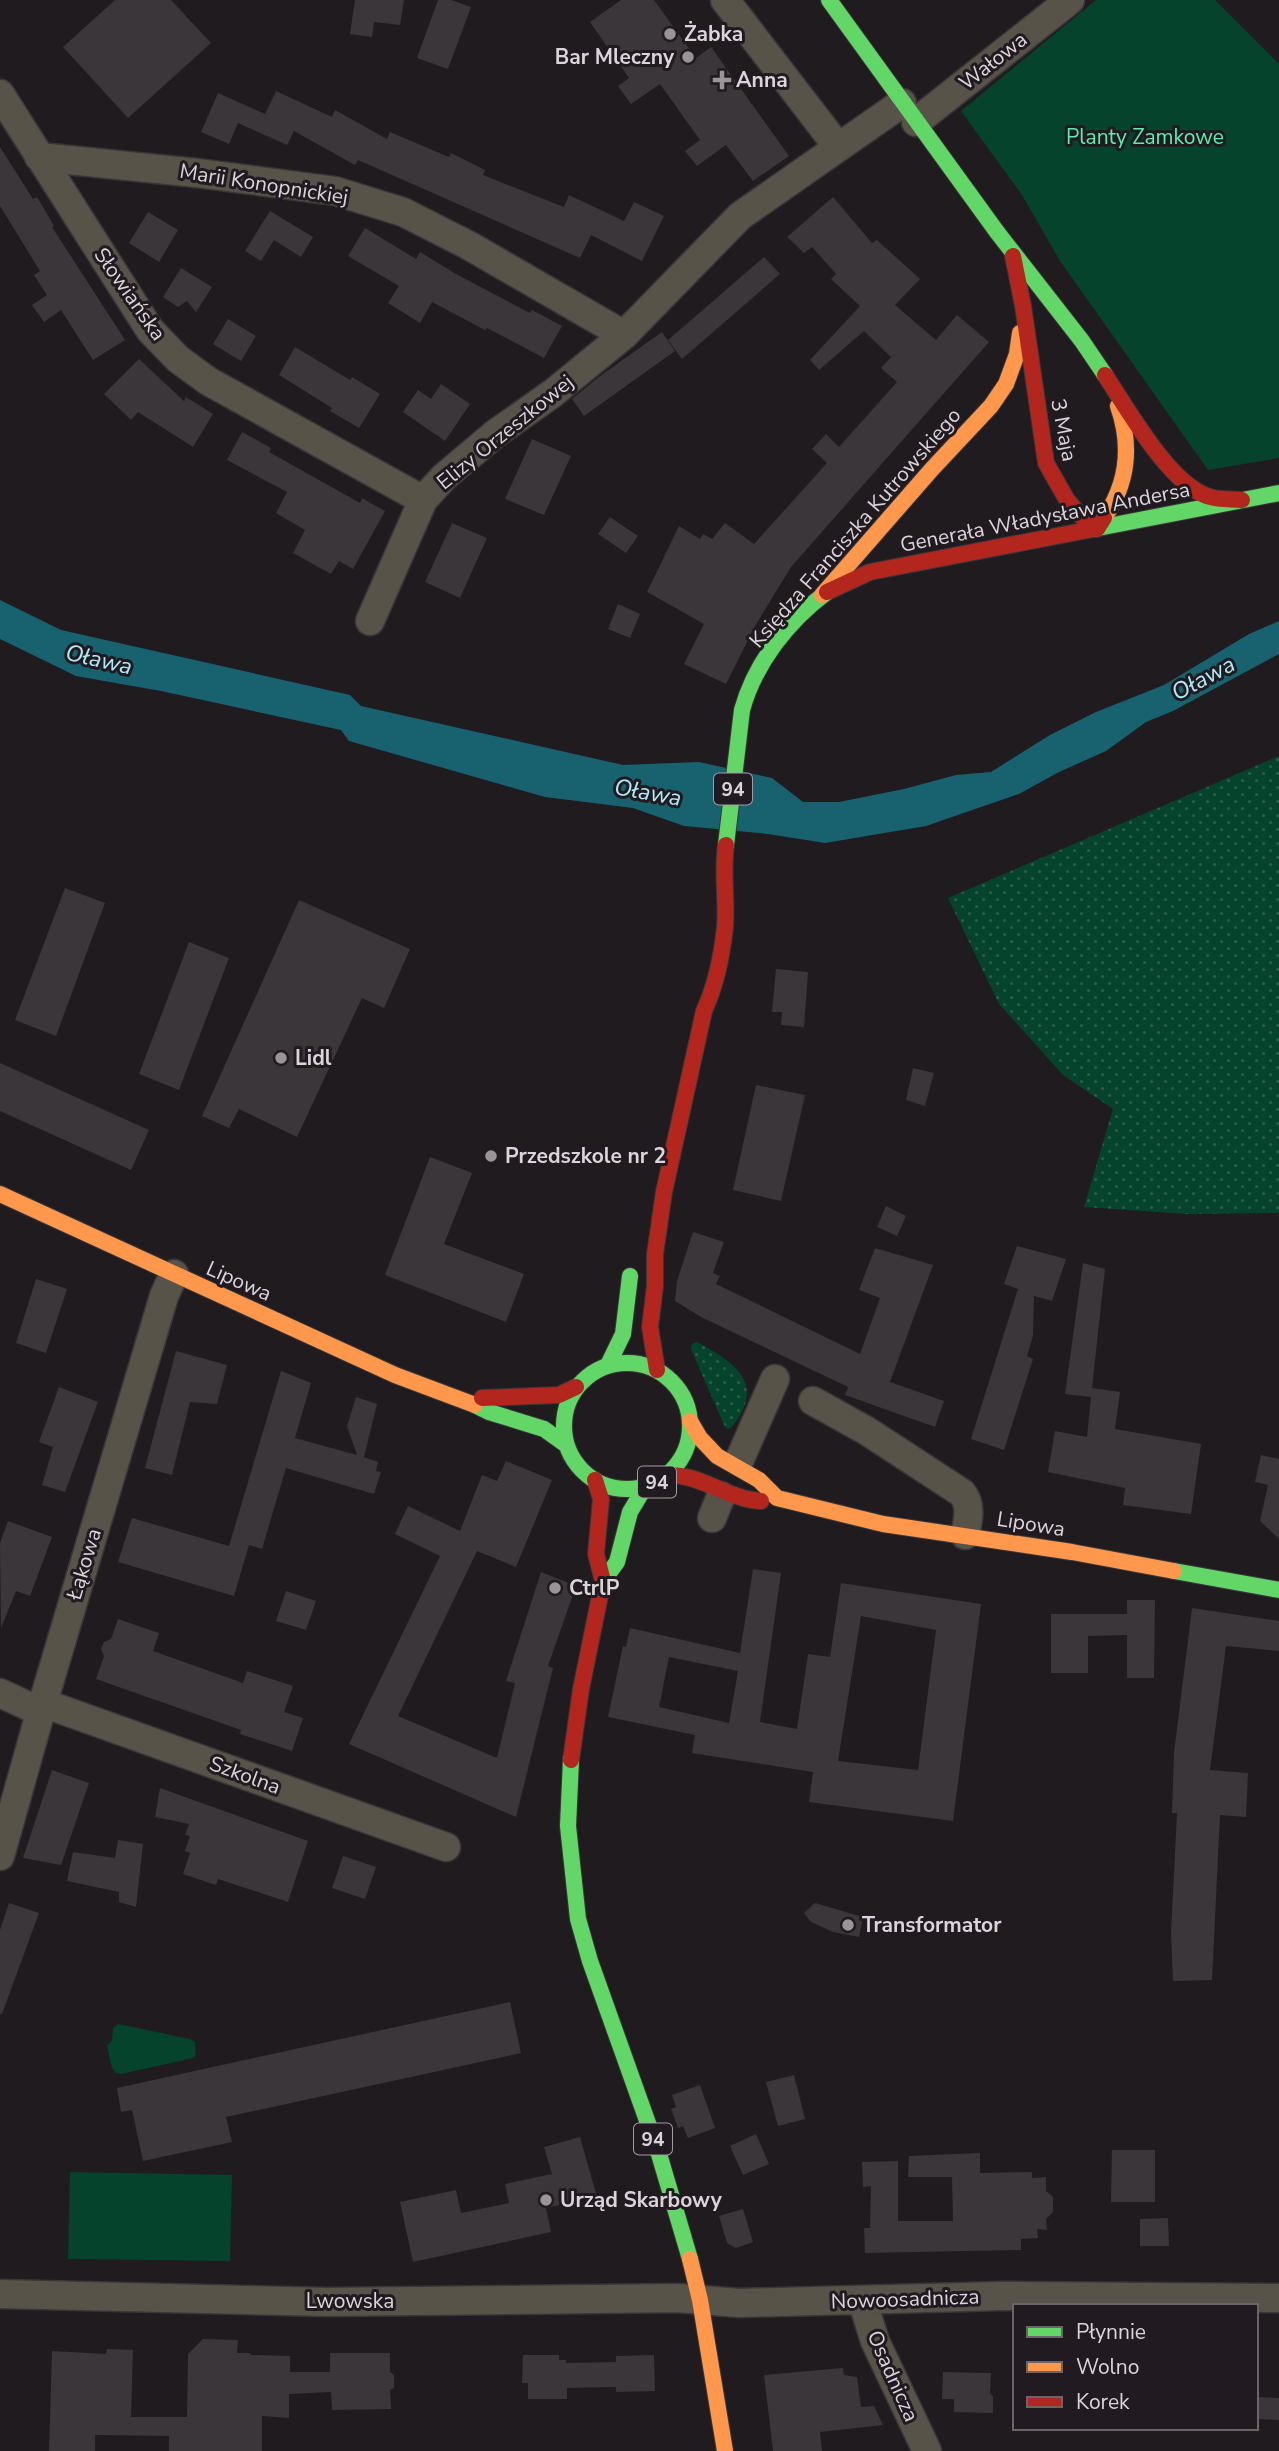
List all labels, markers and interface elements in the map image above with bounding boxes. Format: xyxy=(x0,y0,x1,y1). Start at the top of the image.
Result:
place label: Żabka xyxy=(684,20,743,48)
marker: Żabka xyxy=(662,26,678,42)
street label: Wałowa xyxy=(953,26,1033,96)
place label: Bar Mleczny xyxy=(555,43,675,71)
marker: Bar Mleczny xyxy=(680,49,696,65)
place label: Anna xyxy=(736,66,788,94)
marker: Anna xyxy=(714,72,730,88)
park label: Planty Zamkowe xyxy=(1066,123,1224,151)
street label: Marii Konopnickiej xyxy=(178,157,350,211)
street label: Słowiańska xyxy=(88,242,172,346)
street label: Elizy Orzeszkowej xyxy=(431,368,579,496)
street label: 3 Maja xyxy=(1044,396,1084,464)
street label: Księdza Franciszka Kutrowskiego xyxy=(743,402,967,654)
street label: Generała Władysława Andersa xyxy=(898,475,1192,559)
water label: Oława xyxy=(62,637,135,682)
water label: Oława xyxy=(1166,649,1240,708)
water label: Oława xyxy=(612,771,684,814)
road number: 94 xyxy=(714,774,752,804)
place label: Lidl xyxy=(295,1044,332,1072)
marker: Lidl xyxy=(273,1050,289,1066)
place label: Przedszkole nr 2 xyxy=(505,1142,666,1170)
marker: Przedszkole nr 2 xyxy=(483,1148,499,1164)
street label: Lipowa xyxy=(202,1254,276,1308)
road number: 94 xyxy=(638,1466,676,1498)
street label: Lipowa xyxy=(995,1505,1067,1543)
street label: Łąkowa xyxy=(60,1525,108,1604)
place label: CtrlP xyxy=(569,1574,620,1602)
marker: CtrlP xyxy=(547,1580,563,1596)
street label: Szkolna xyxy=(206,1749,284,1801)
place label: Transformator xyxy=(862,1911,1002,1939)
marker: Transformator xyxy=(840,1917,856,1933)
road number: 94 xyxy=(634,2124,672,2154)
place label: Urząd Skarbowy xyxy=(560,2186,723,2214)
marker: Urząd Skarbowy xyxy=(538,2192,554,2208)
street label: Nowoosadnicza xyxy=(830,2282,980,2316)
street label: Lwowska xyxy=(306,2287,394,2315)
legend xyxy=(1013,2304,1258,2430)
text: Płynnie xyxy=(1076,2318,1146,2346)
street label: Osadnicza xyxy=(861,2326,925,2426)
text: Wolno xyxy=(1076,2353,1139,2381)
text: Korek xyxy=(1076,2388,1130,2416)

